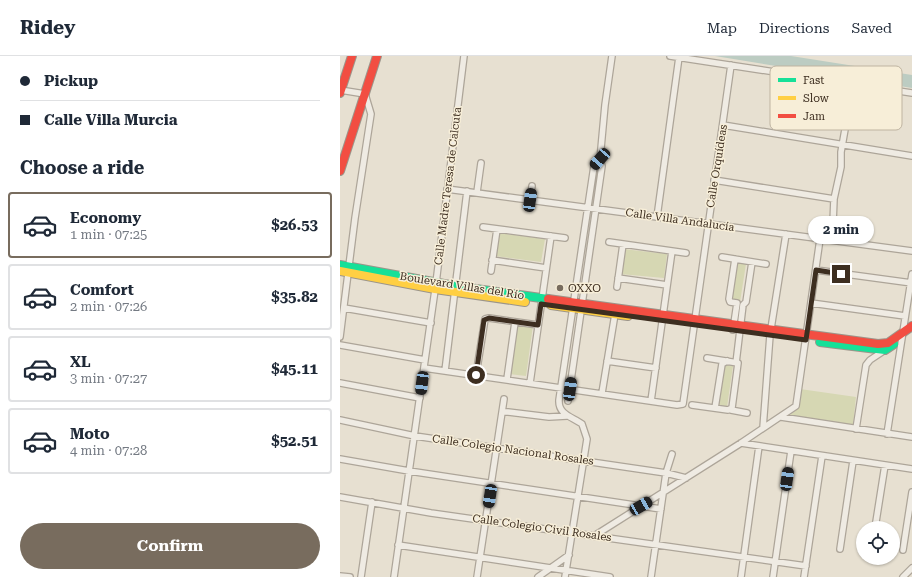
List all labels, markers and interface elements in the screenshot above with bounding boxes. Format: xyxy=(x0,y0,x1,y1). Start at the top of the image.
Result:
text: Ridey xyxy=(20,16,75,39)
text: Map xyxy=(707,20,737,36)
text: Directions xyxy=(759,20,829,36)
text: Saved xyxy=(851,20,892,36)
legend xyxy=(770,66,902,130)
text: Pickup xyxy=(44,72,98,90)
text: Fast xyxy=(803,74,824,87)
text: Slow xyxy=(803,92,830,105)
street label: Calle Madre Teresa de Calcuta xyxy=(432,106,464,266)
text: Jam xyxy=(803,110,825,123)
text: Calle Villa Murcia xyxy=(44,111,178,129)
street label: Calle Orquídeas xyxy=(704,123,730,209)
car xyxy=(588,146,612,172)
text: Choose a ride xyxy=(20,157,144,178)
car xyxy=(522,187,538,213)
street label: Calle Villa Andalucía xyxy=(625,206,735,234)
icon: car xyxy=(22,207,58,243)
text: Economy xyxy=(70,209,141,227)
text: $26.53 xyxy=(271,216,318,234)
callout: 2 min xyxy=(808,216,874,244)
text: 2 min xyxy=(823,222,859,237)
text: 1 min · 07:25 xyxy=(70,227,147,242)
route end xyxy=(832,265,850,283)
street label: Boulevard Villas del Río xyxy=(399,270,525,302)
icon: car xyxy=(22,279,58,315)
text: Comfort xyxy=(70,281,134,299)
place label: OXXO xyxy=(568,282,601,295)
marker: OXXO xyxy=(555,283,565,293)
text: $35.82 xyxy=(271,288,318,306)
text: 2 min · 07:26 xyxy=(70,299,147,314)
icon: car xyxy=(22,351,58,387)
text: XL xyxy=(70,353,91,371)
text: $45.11 xyxy=(271,360,318,378)
route start xyxy=(467,366,485,384)
car xyxy=(415,370,429,396)
text: 3 min · 07:27 xyxy=(70,371,147,386)
car xyxy=(562,376,578,402)
icon: car xyxy=(22,423,58,459)
text: Moto xyxy=(70,425,110,443)
text: $52.51 xyxy=(271,432,318,450)
street label: Calle Colegio Nacional Rosales xyxy=(431,432,595,468)
text: 4 min · 07:28 xyxy=(70,443,147,458)
car xyxy=(779,466,795,492)
car xyxy=(482,483,498,509)
car xyxy=(628,495,654,517)
street label: Calle Colegio Civil Rosales xyxy=(472,512,612,544)
map controls xyxy=(856,521,900,565)
button: locate xyxy=(856,521,900,565)
button: Confirm xyxy=(20,523,320,569)

